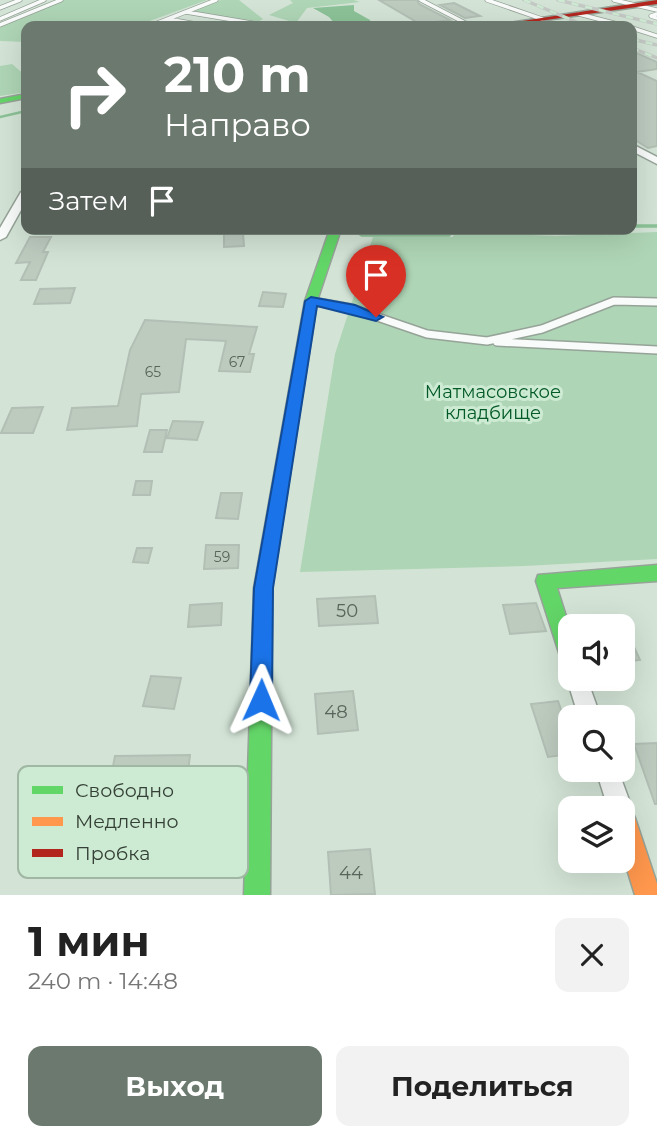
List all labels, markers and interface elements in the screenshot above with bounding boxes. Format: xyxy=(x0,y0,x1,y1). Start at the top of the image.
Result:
text: 210 m xyxy=(164,45,311,104)
icon: right xyxy=(49,49,140,140)
text: Направо xyxy=(164,105,311,144)
icon: arrive xyxy=(143,182,181,220)
text: Затем xyxy=(49,185,129,217)
pin xyxy=(346,245,406,317)
icon: arrive xyxy=(357,256,395,294)
house number: 67 xyxy=(229,353,245,371)
house number: 65 xyxy=(145,363,161,381)
park label: Матмасовское кладбище xyxy=(425,381,561,424)
house number: 59 xyxy=(214,548,230,566)
house number: 50 xyxy=(336,600,358,622)
map controls xyxy=(558,614,635,873)
button: sound xyxy=(558,614,635,691)
position arrow xyxy=(224,663,298,737)
house number: 48 xyxy=(324,701,348,723)
button: search xyxy=(558,705,635,782)
legend xyxy=(18,766,248,878)
text: Свободно xyxy=(75,779,174,802)
button: layers xyxy=(558,796,635,873)
text: Медленно xyxy=(75,810,179,833)
text: Пробка xyxy=(75,842,150,865)
house number: 44 xyxy=(339,862,363,884)
text: 1 мин xyxy=(28,915,150,967)
button: close xyxy=(555,918,629,992)
text: 240 m · 14:48 xyxy=(28,967,178,995)
button: Выход xyxy=(28,1046,322,1126)
button: Поделиться xyxy=(336,1046,629,1126)

